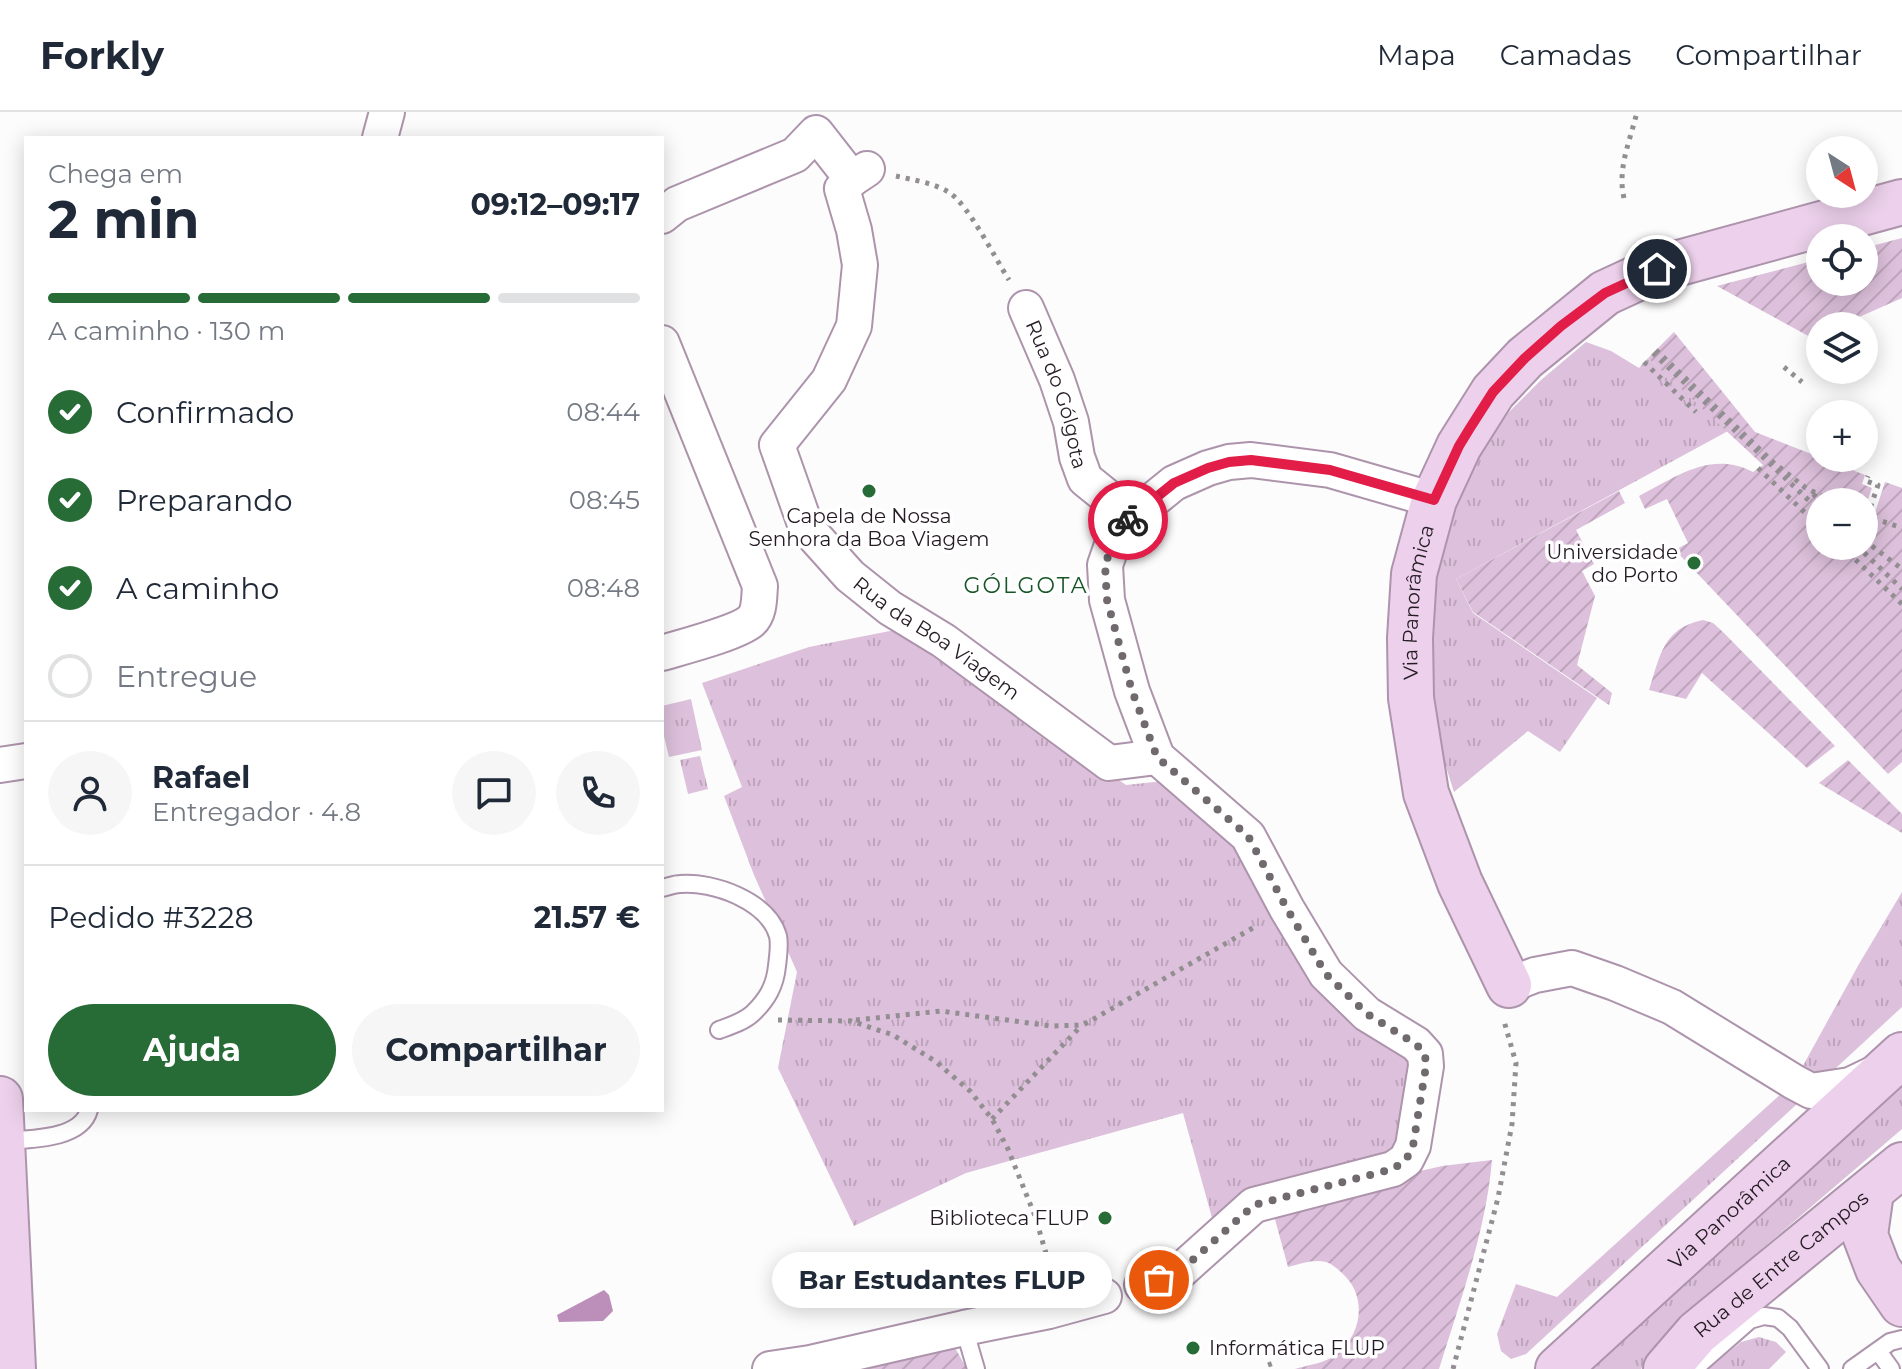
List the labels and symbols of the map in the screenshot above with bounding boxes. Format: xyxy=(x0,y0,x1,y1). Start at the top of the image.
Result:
north arrow xyxy=(1806,136,1878,208)
pin xyxy=(1623,235,1691,303)
street label: Rua do Gólgota xyxy=(1021,316,1092,472)
courier xyxy=(1088,480,1168,560)
marker: Capela de Nossa Senhora da Boa Viagem xyxy=(860,482,878,500)
place label: Capela de Nossa Senhora da Boa Viagem xyxy=(748,504,990,551)
street label: Via Panorâmica xyxy=(1398,522,1439,680)
place label: Universidade do Porto xyxy=(1547,540,1678,587)
marker: Universidade do Porto xyxy=(1685,554,1703,572)
street label: Rua da Boa Viagem xyxy=(848,571,1025,705)
district label: GÓLGOTA xyxy=(964,572,1089,599)
street label: Via Panorâmica xyxy=(1663,1151,1795,1274)
street label: Rua de Entre Campos xyxy=(1689,1185,1873,1343)
place label: Biblioteca FLUP xyxy=(929,1206,1089,1230)
marker: Biblioteca FLUP xyxy=(1096,1209,1114,1227)
pin xyxy=(1125,1246,1193,1314)
callout: Bar Estudantes FLUP xyxy=(771,1252,1111,1308)
place label: Informática FLUP xyxy=(1209,1336,1385,1360)
marker: Informática FLUP xyxy=(1184,1339,1202,1357)

